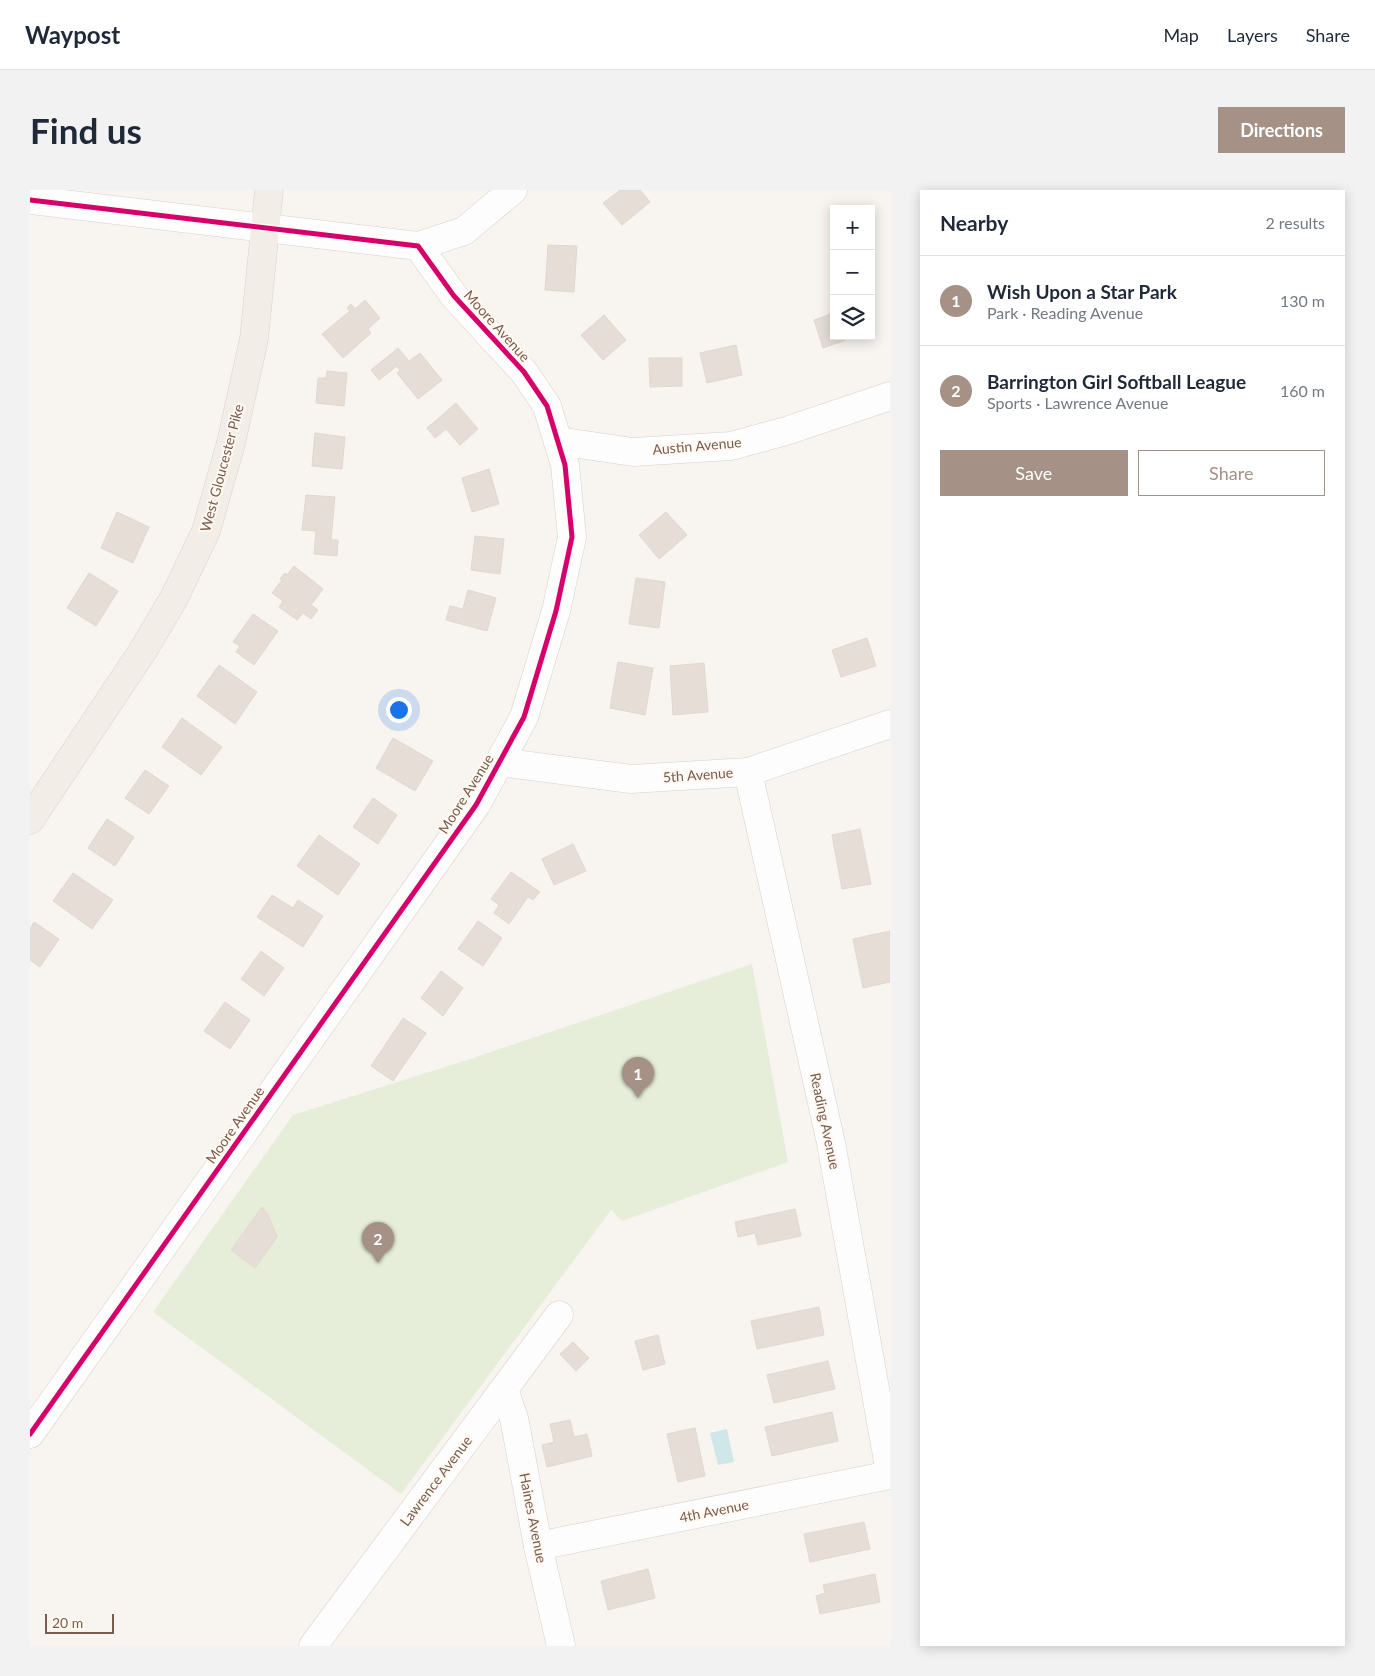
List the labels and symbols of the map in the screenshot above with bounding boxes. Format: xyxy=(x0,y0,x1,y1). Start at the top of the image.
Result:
street label: Moore Avenue xyxy=(461,286,534,365)
street label: West Gloucester Pike xyxy=(196,402,247,534)
street label: Austin Avenue xyxy=(652,433,742,458)
your location xyxy=(386,697,412,723)
street label: Moore Avenue xyxy=(434,751,497,837)
street label: 5th Avenue xyxy=(662,764,734,785)
pin: 1 xyxy=(622,1057,654,1098)
street label: Reading Avenue xyxy=(807,1071,844,1171)
street label: Moore Avenue xyxy=(202,1083,267,1167)
pin: 2 xyxy=(362,1222,394,1263)
street label: Lawrence Avenue xyxy=(396,1432,475,1529)
street label: Haines Avenue xyxy=(516,1471,551,1564)
street label: 4th Avenue xyxy=(678,1495,750,1526)
scale bar xyxy=(45,1611,114,1634)

